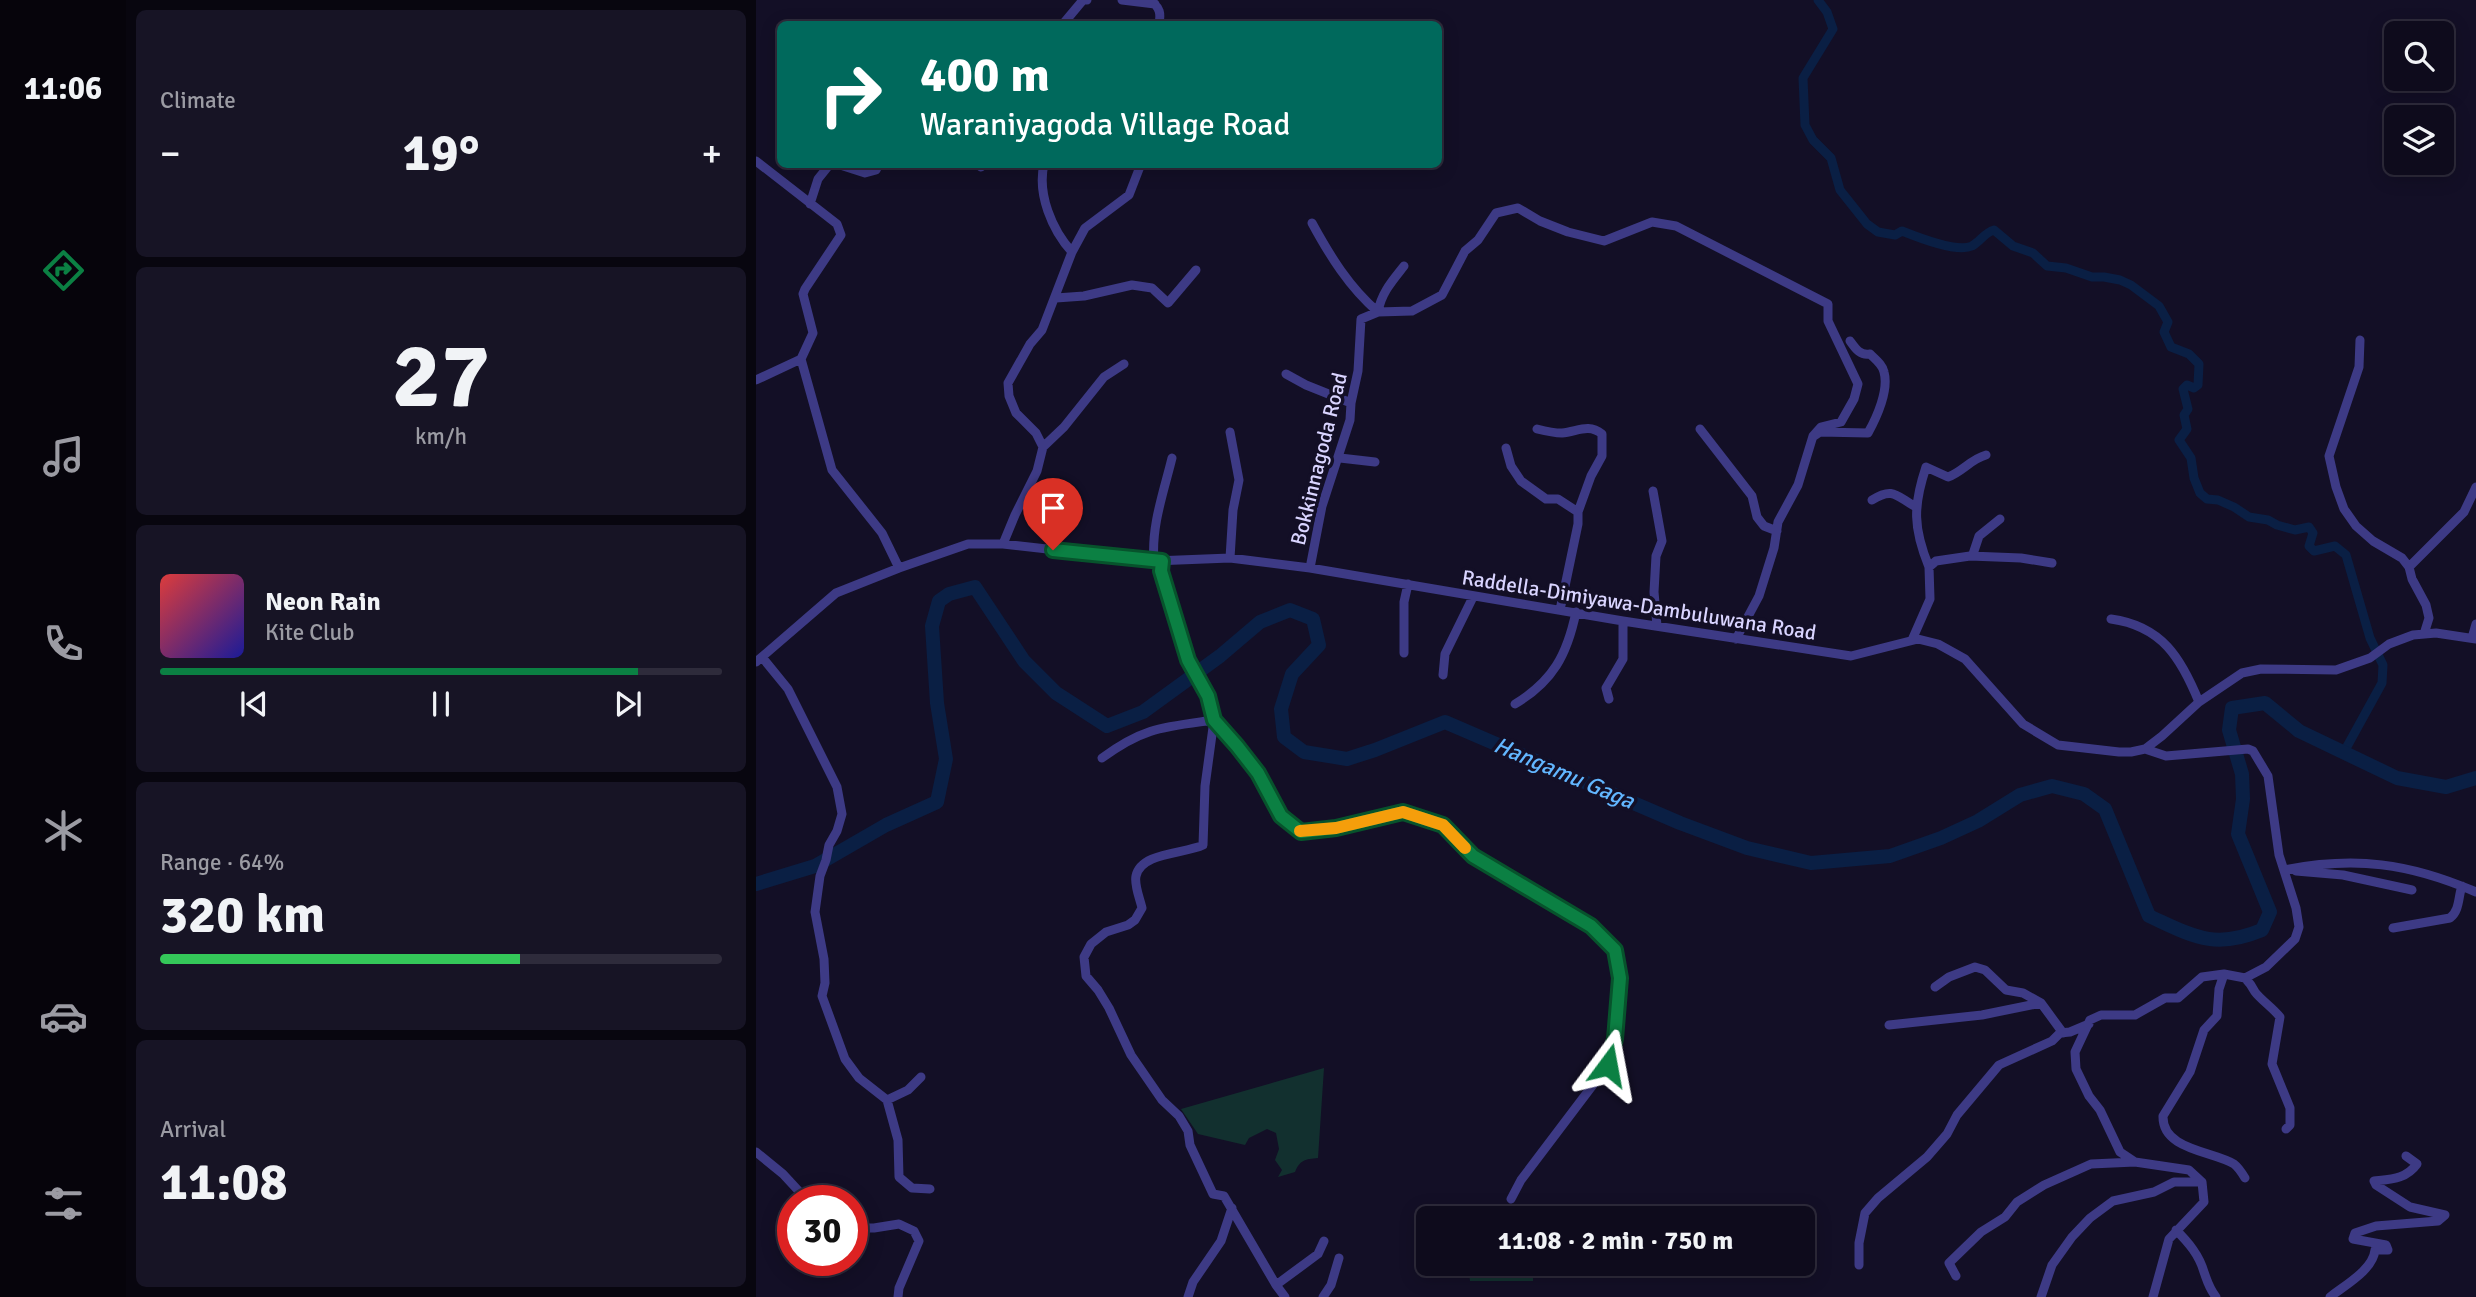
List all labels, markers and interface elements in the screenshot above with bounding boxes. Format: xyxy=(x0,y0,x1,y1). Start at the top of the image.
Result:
map controls xyxy=(2384,21,2454,175)
button: search xyxy=(2384,21,2454,91)
text: 400 m xyxy=(920,45,1050,105)
icon: right xyxy=(805,49,896,140)
text: 11:06 xyxy=(24,69,102,108)
text: Climate xyxy=(160,86,236,115)
text: Waraniyagoda Village Road xyxy=(920,105,1290,144)
button: layers xyxy=(2384,105,2454,175)
text: 19° xyxy=(403,121,479,185)
text: − xyxy=(160,130,181,177)
text: + xyxy=(701,130,722,177)
icon: directions xyxy=(39,246,88,295)
text: 27 xyxy=(392,320,490,433)
street label: Bokkinnagoda Road xyxy=(1285,370,1353,548)
text: km/h xyxy=(415,422,467,451)
icon: music xyxy=(39,432,88,481)
pin xyxy=(1023,478,1083,550)
icon: arrive xyxy=(1034,489,1072,527)
street label: Raddella-Dimiyawa-Dambuluwana Road xyxy=(1460,564,1818,646)
text: Neon Rain xyxy=(265,586,381,618)
text: Kite Club xyxy=(265,618,354,647)
icon: phone xyxy=(39,619,88,668)
icon: previous xyxy=(235,685,273,723)
icon: pause xyxy=(422,685,460,723)
icon: next xyxy=(609,685,647,723)
water label: Hangamu Gaga xyxy=(1489,730,1640,816)
icon: climate xyxy=(39,806,88,855)
text: Range · 64% xyxy=(160,848,284,877)
text: 320 km xyxy=(160,883,325,947)
icon: car xyxy=(39,992,88,1041)
position arrow xyxy=(1571,1028,1645,1102)
text: Arrival xyxy=(160,1115,226,1144)
text: 11:08 xyxy=(160,1150,288,1214)
icon: filters xyxy=(39,1179,88,1228)
speed limit sign: 30 xyxy=(777,1185,868,1276)
text: 11:08 · 2 min · 750 m xyxy=(1498,1225,1733,1257)

